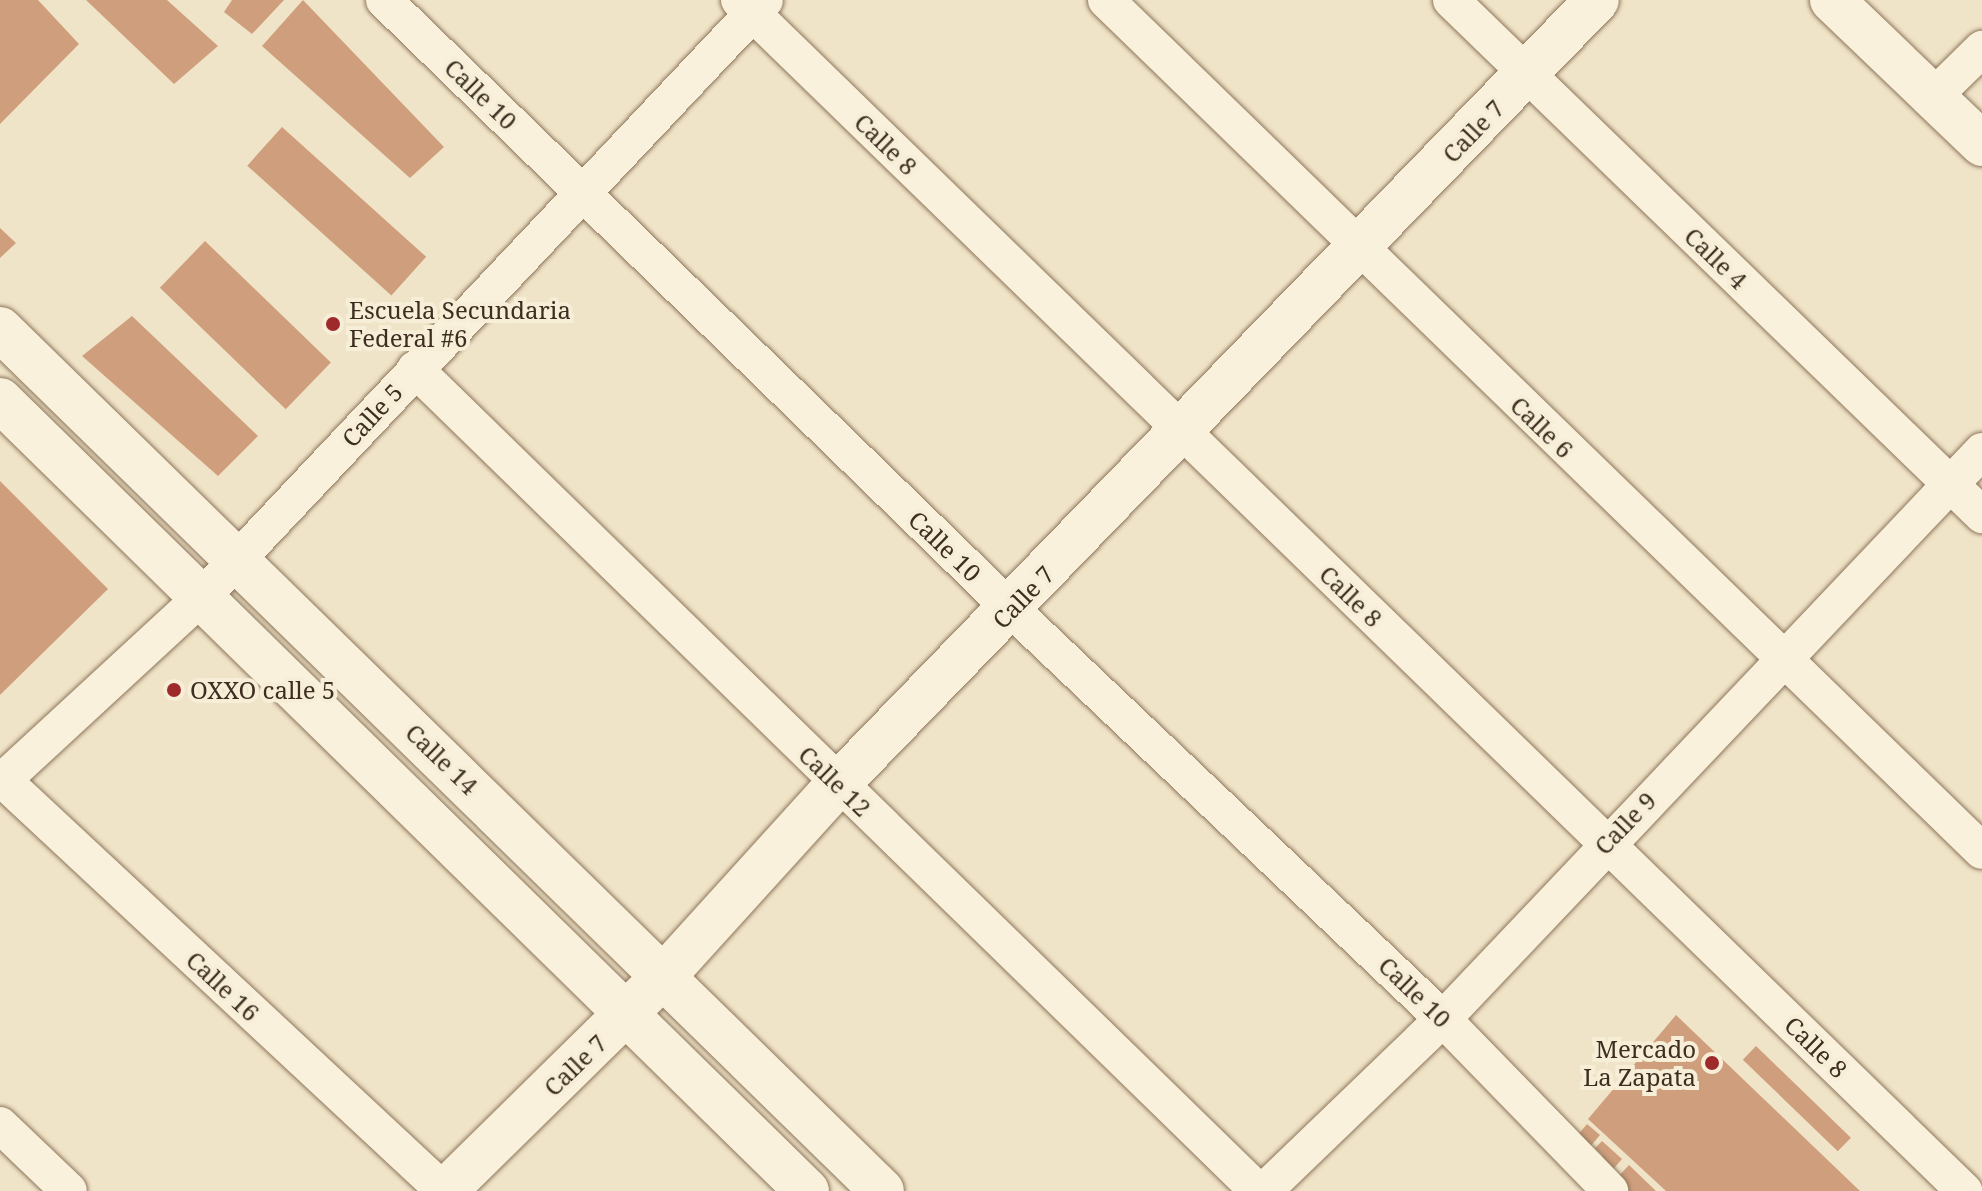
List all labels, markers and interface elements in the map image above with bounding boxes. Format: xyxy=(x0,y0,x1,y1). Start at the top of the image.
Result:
street label: Calle 10 xyxy=(439,53,523,135)
street label: Calle 7 xyxy=(1436,94,1510,168)
street label: Calle 8 xyxy=(849,107,923,181)
street label: Calle 4 xyxy=(1679,221,1753,295)
place label: Escuela Secundaria Federal #6 xyxy=(349,296,571,352)
marker: Escuela Secundaria Federal #6 xyxy=(324,315,342,333)
street label: Calle 5 xyxy=(336,378,408,452)
street label: Calle 6 xyxy=(1505,390,1579,464)
street label: Calle 10 xyxy=(903,505,987,587)
street label: Calle 8 xyxy=(1314,559,1388,633)
street label: Calle 7 xyxy=(986,560,1060,634)
place label: OXXO calle 5 xyxy=(190,676,335,704)
marker: OXXO calle 5 xyxy=(165,681,183,699)
street label: Calle 14 xyxy=(400,718,484,800)
street label: Calle 12 xyxy=(793,740,877,822)
street label: Calle 9 xyxy=(1588,786,1662,860)
street label: Calle 16 xyxy=(181,945,265,1027)
street label: Calle 10 xyxy=(1373,951,1457,1033)
street label: Calle 8 xyxy=(1779,1010,1853,1084)
street label: Calle 7 xyxy=(538,1028,612,1102)
place label: Mercado La Zapata xyxy=(1583,1035,1696,1091)
marker: Mercado La Zapata xyxy=(1703,1054,1721,1072)

